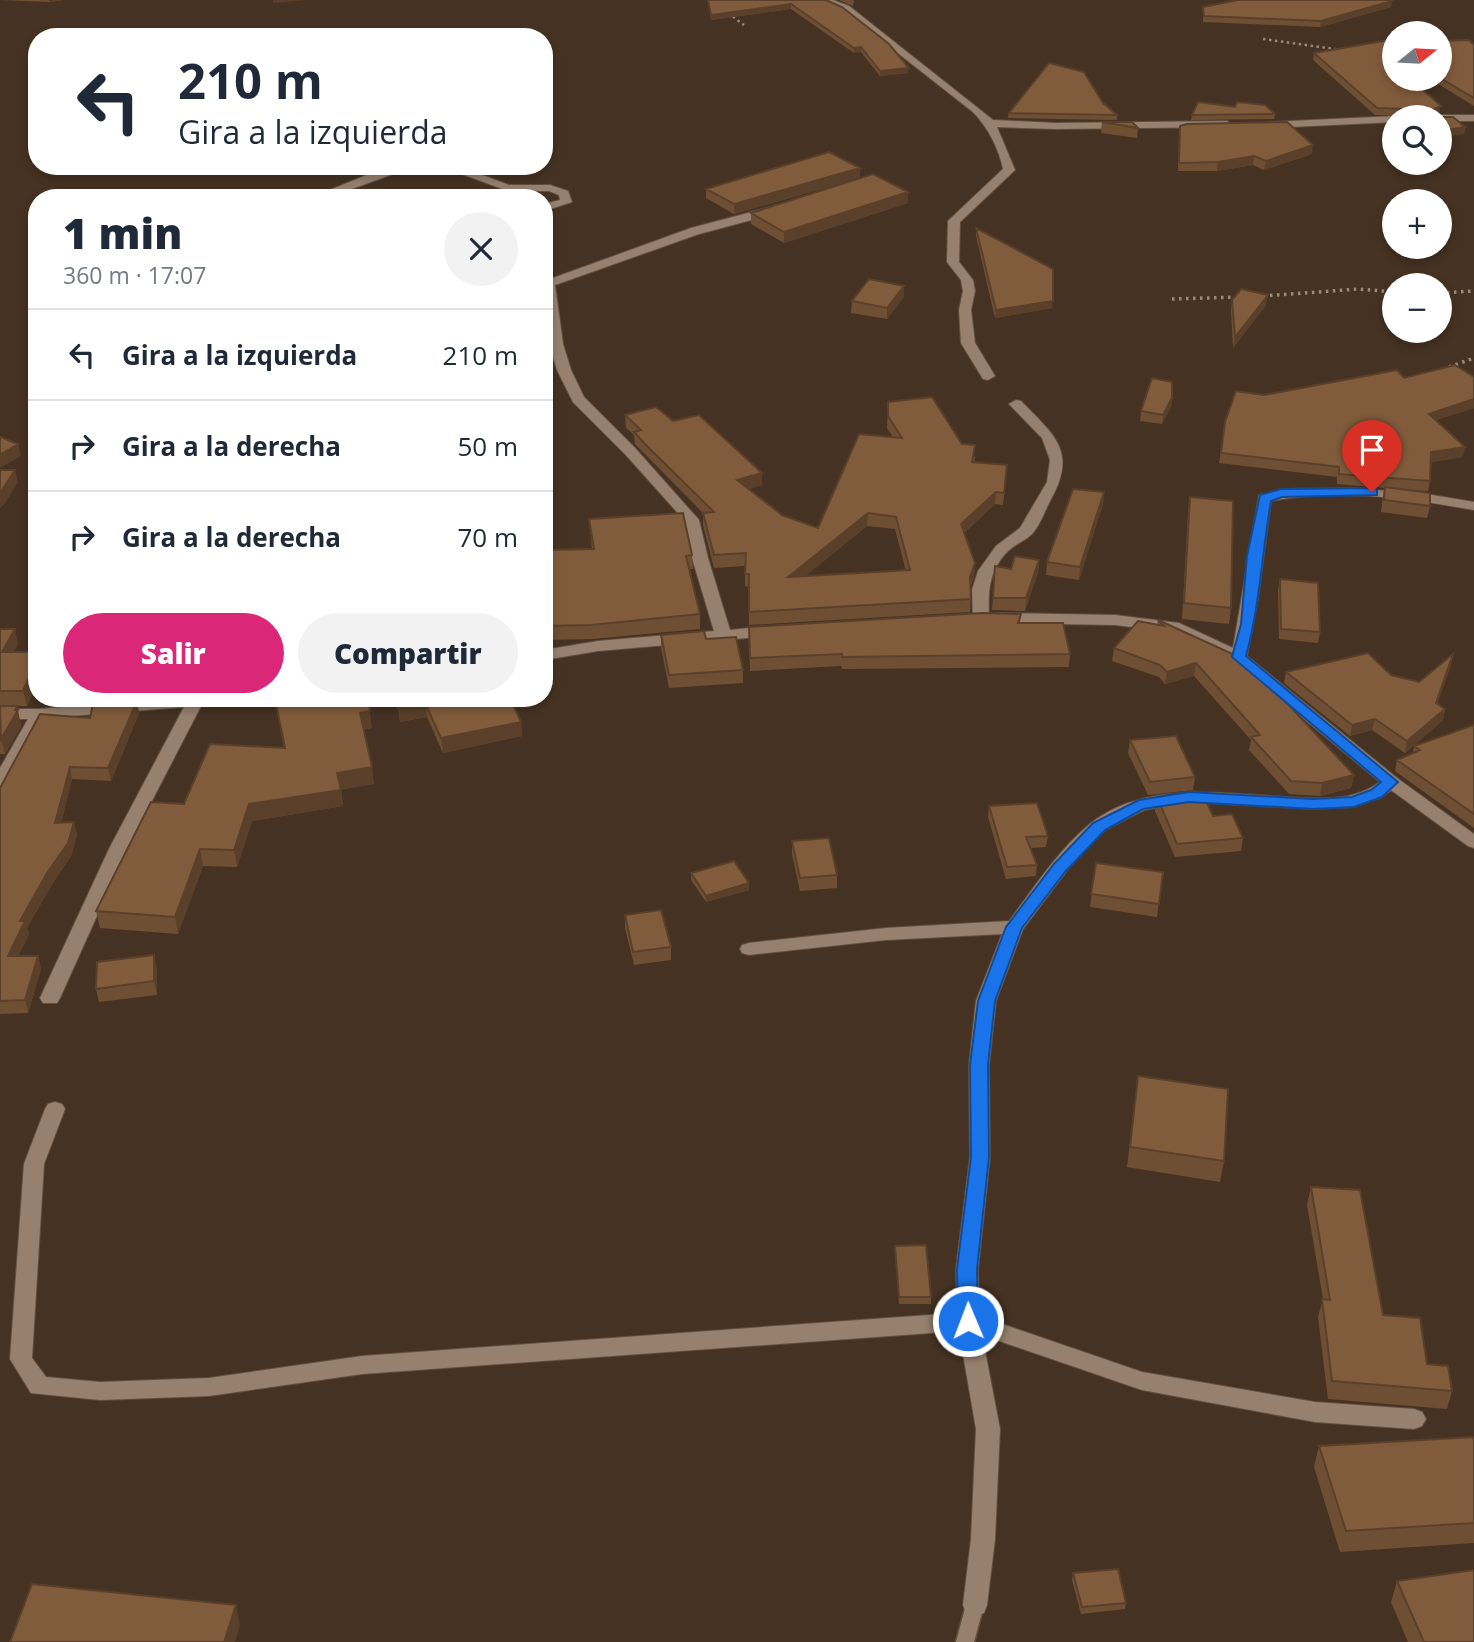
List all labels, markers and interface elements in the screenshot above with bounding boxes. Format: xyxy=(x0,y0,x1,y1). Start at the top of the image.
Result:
north arrow xyxy=(1382,21,1452,91)
map controls xyxy=(1382,21,1452,343)
text: 210 m xyxy=(178,47,323,113)
icon: left xyxy=(63,56,154,147)
button: search xyxy=(1382,105,1452,175)
text: Gira a la izquierda xyxy=(178,110,448,153)
button: + xyxy=(1382,189,1452,259)
text: 1 min xyxy=(63,204,182,261)
button: close xyxy=(444,212,518,286)
text: 360 m · 17:07 xyxy=(63,259,206,291)
button: − xyxy=(1382,273,1452,343)
icon: left xyxy=(63,336,101,374)
text: Gira a la izquierda xyxy=(122,337,357,373)
text: 210 m xyxy=(443,337,518,373)
pin xyxy=(1342,420,1402,492)
icon: right xyxy=(63,427,101,465)
text: Gira a la derecha xyxy=(122,428,341,464)
text: 50 m xyxy=(457,428,518,464)
icon: arrive xyxy=(1353,431,1391,469)
icon: right xyxy=(63,518,101,556)
text: Gira a la derecha xyxy=(122,519,341,555)
text: 70 m xyxy=(457,519,518,555)
button: Salir xyxy=(63,613,284,693)
button: Compartir xyxy=(298,613,518,693)
position arrow xyxy=(931,1284,1005,1358)

